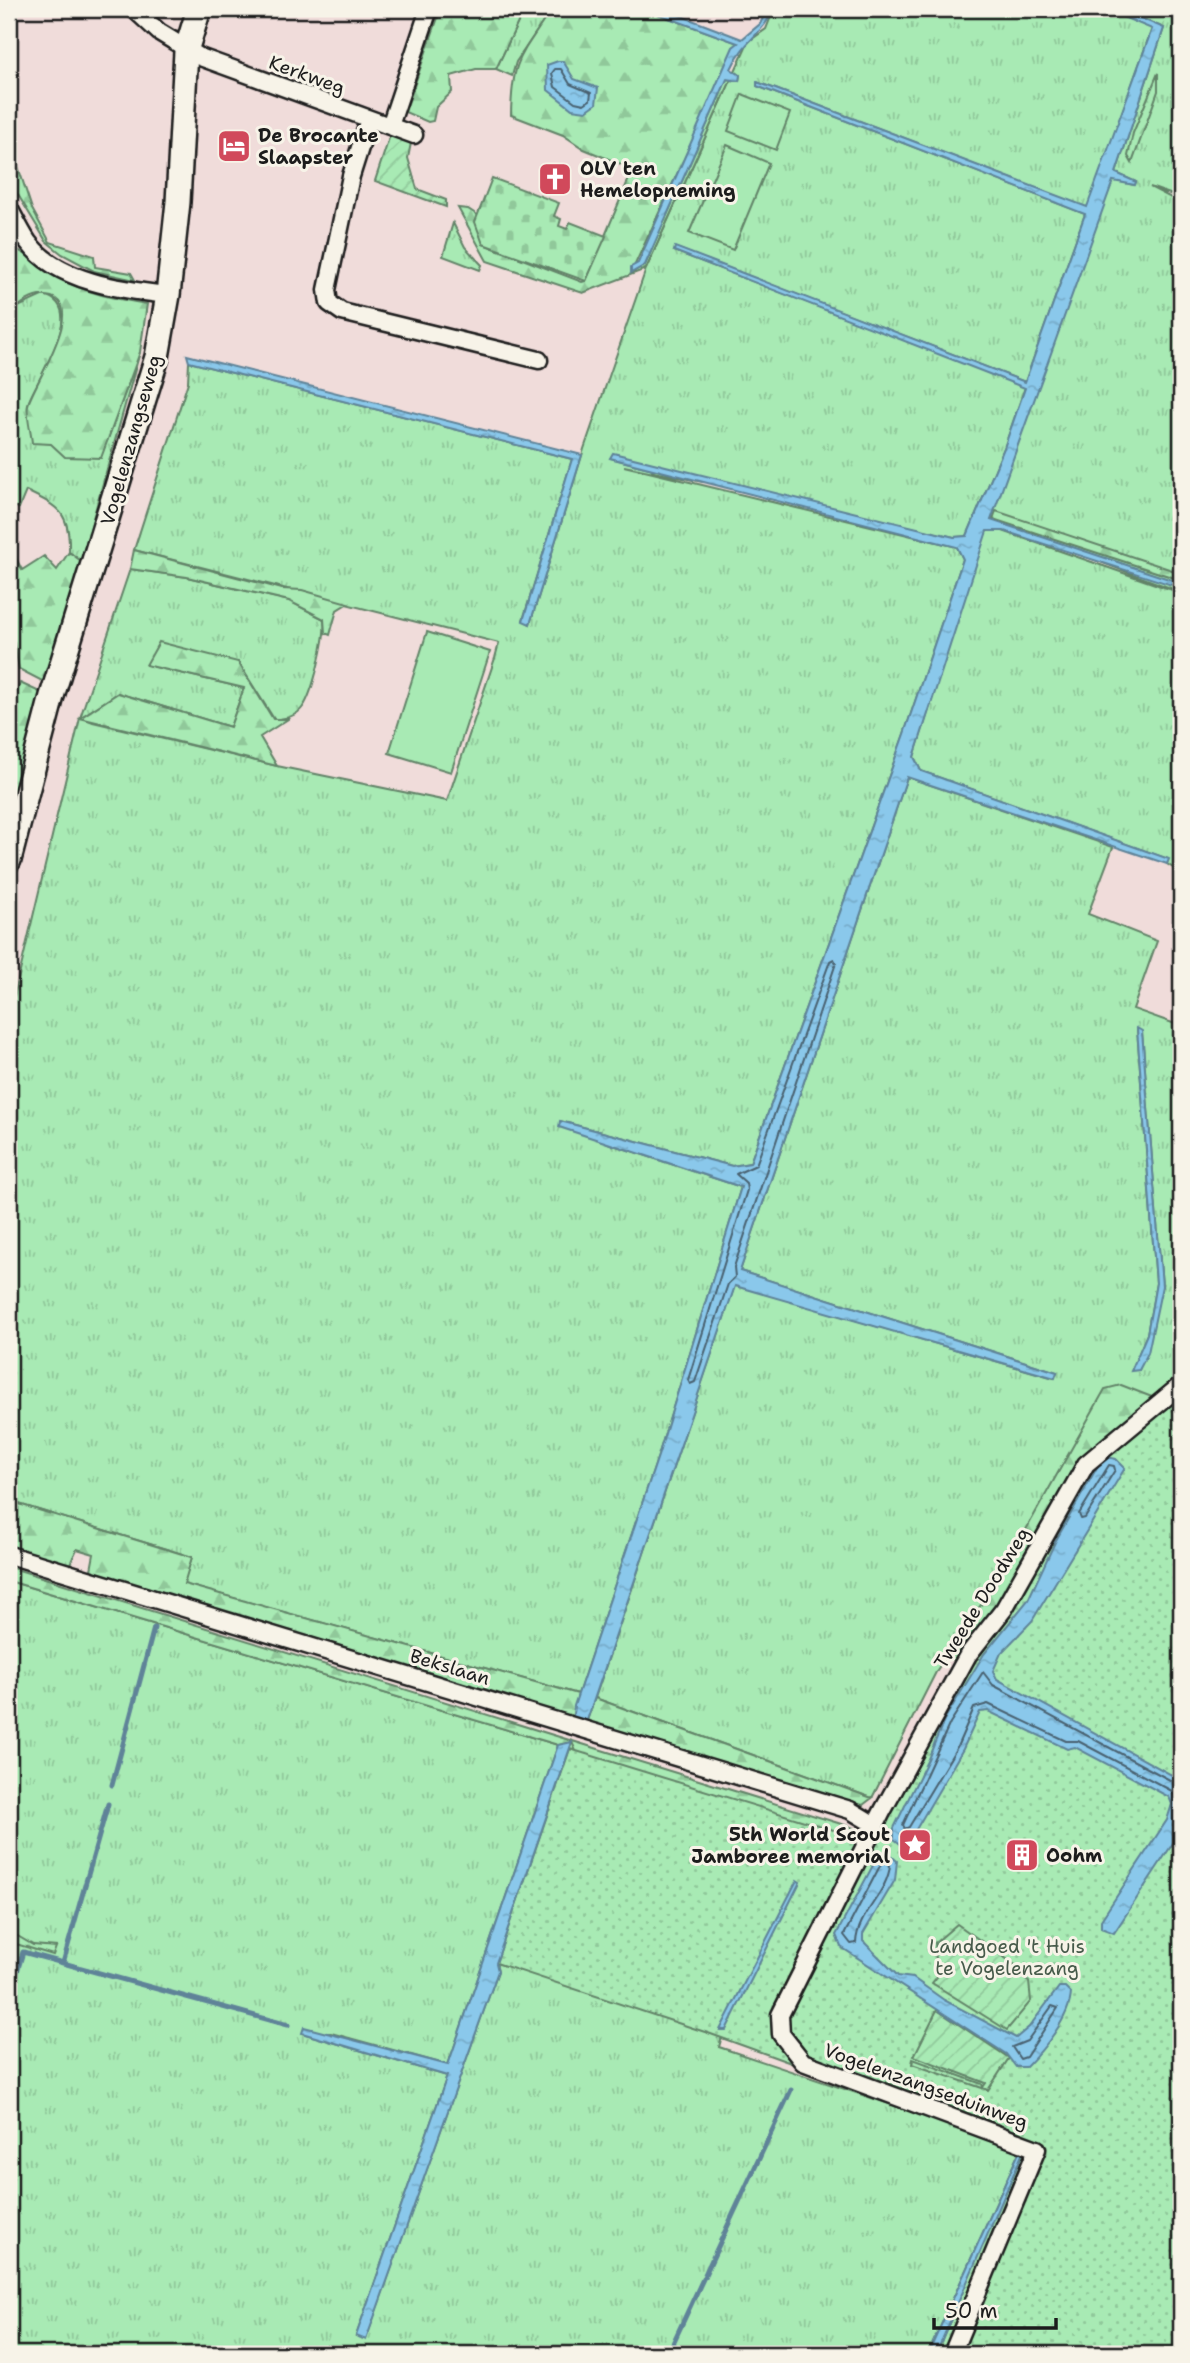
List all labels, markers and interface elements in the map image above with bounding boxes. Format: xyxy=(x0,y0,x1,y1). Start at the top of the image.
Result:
street label: Kerkweg xyxy=(265,50,349,100)
place label: De Brocante Slaapster xyxy=(258,123,379,170)
hotel icon: De Brocante Slaapster xyxy=(215,127,253,165)
place label: OLV ten Hemelopneming xyxy=(580,156,736,203)
church icon: OLV ten Hemelopneming xyxy=(536,160,574,198)
street label: Vogelenzangseweg xyxy=(95,352,167,528)
street label: Tweede Doodweg xyxy=(928,1523,1036,1673)
street label: Bekslaan xyxy=(407,1643,493,1691)
place label: 5th World Scout Jamboree memorial xyxy=(691,1822,890,1869)
place icon: 5th World Scout Jamboree memorial xyxy=(896,1826,934,1864)
building icon: Oohm xyxy=(1003,1836,1041,1874)
place label: Oohm xyxy=(1046,1843,1102,1868)
park label: Landgoed 't Huis te Vogelenzang xyxy=(929,1934,1085,1981)
street label: Vogelenzangseduinweg xyxy=(820,2037,1032,2135)
scale bar xyxy=(934,2286,1057,2330)
text: 50 m xyxy=(945,2297,998,2325)

